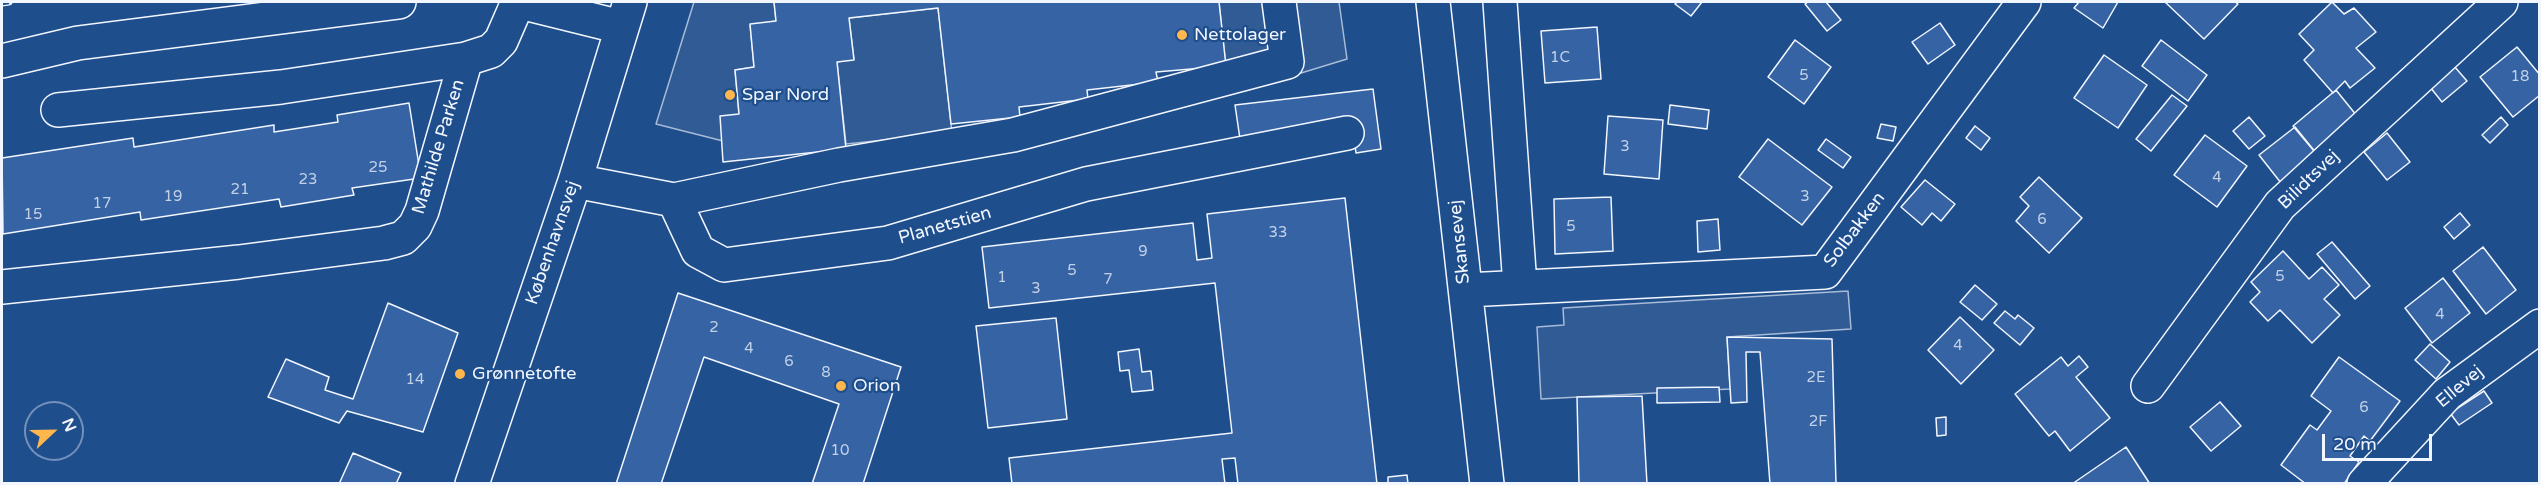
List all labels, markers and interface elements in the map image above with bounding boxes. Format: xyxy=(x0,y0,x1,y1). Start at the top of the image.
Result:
place label: Nettolager xyxy=(1194,24,1286,46)
marker: Nettolager xyxy=(1175,28,1189,42)
house number: 1C xyxy=(1550,49,1570,67)
house number: 5 xyxy=(1799,67,1809,85)
house number: 18 xyxy=(2511,68,2529,86)
street label: Mathilde Parken xyxy=(408,77,470,217)
place label: Spar Nord xyxy=(742,84,829,106)
marker: Spar Nord xyxy=(723,88,737,102)
house number: 3 xyxy=(1620,138,1630,156)
street label: Bilidtsvej xyxy=(2274,146,2344,214)
house number: 25 xyxy=(369,159,387,177)
house number: 4 xyxy=(2212,169,2222,187)
house number: 23 xyxy=(299,171,317,189)
street label: Københavnsvej xyxy=(522,178,584,308)
house number: 21 xyxy=(231,181,249,199)
house number: 19 xyxy=(164,188,182,206)
house number: 3 xyxy=(1800,188,1810,206)
street label: Solbakken xyxy=(1820,188,1890,272)
house number: 17 xyxy=(93,195,111,213)
street label: Skansevej xyxy=(1445,199,1475,285)
street label: Planetstien xyxy=(896,202,994,250)
house number: 15 xyxy=(24,206,42,224)
house number: 6 xyxy=(2037,211,2047,229)
house number: 5 xyxy=(1566,218,1576,236)
house number: 33 xyxy=(1269,224,1287,242)
house number: 9 xyxy=(1138,243,1148,261)
house number: 5 xyxy=(1067,262,1077,280)
house number: 5 xyxy=(2275,268,2285,286)
house number: 1 xyxy=(997,269,1007,287)
house number: 7 xyxy=(1103,271,1113,289)
house number: 3 xyxy=(1031,280,1041,298)
house number: 4 xyxy=(2435,306,2445,324)
house number: 2 xyxy=(709,319,719,337)
house number: 4 xyxy=(1953,337,1963,355)
house number: 4 xyxy=(744,340,754,358)
house number: 6 xyxy=(784,353,794,371)
street label: Ellevej xyxy=(2432,361,2488,413)
place label: Grønnetofte xyxy=(472,363,577,385)
house number: 8 xyxy=(821,364,831,382)
marker: Grønnetofte xyxy=(453,367,467,381)
house number: 2E xyxy=(1807,369,1825,387)
house number: 14 xyxy=(406,371,424,389)
place label: Orion xyxy=(853,375,901,397)
marker: Orion xyxy=(834,379,848,393)
house number: 6 xyxy=(2359,399,2369,417)
north arrow xyxy=(24,401,84,461)
house number: 2F xyxy=(1809,413,1827,431)
text: N xyxy=(57,415,81,435)
scale bar xyxy=(2325,422,2434,460)
text: 20 m xyxy=(2333,433,2377,455)
house number: 10 xyxy=(831,442,849,460)

